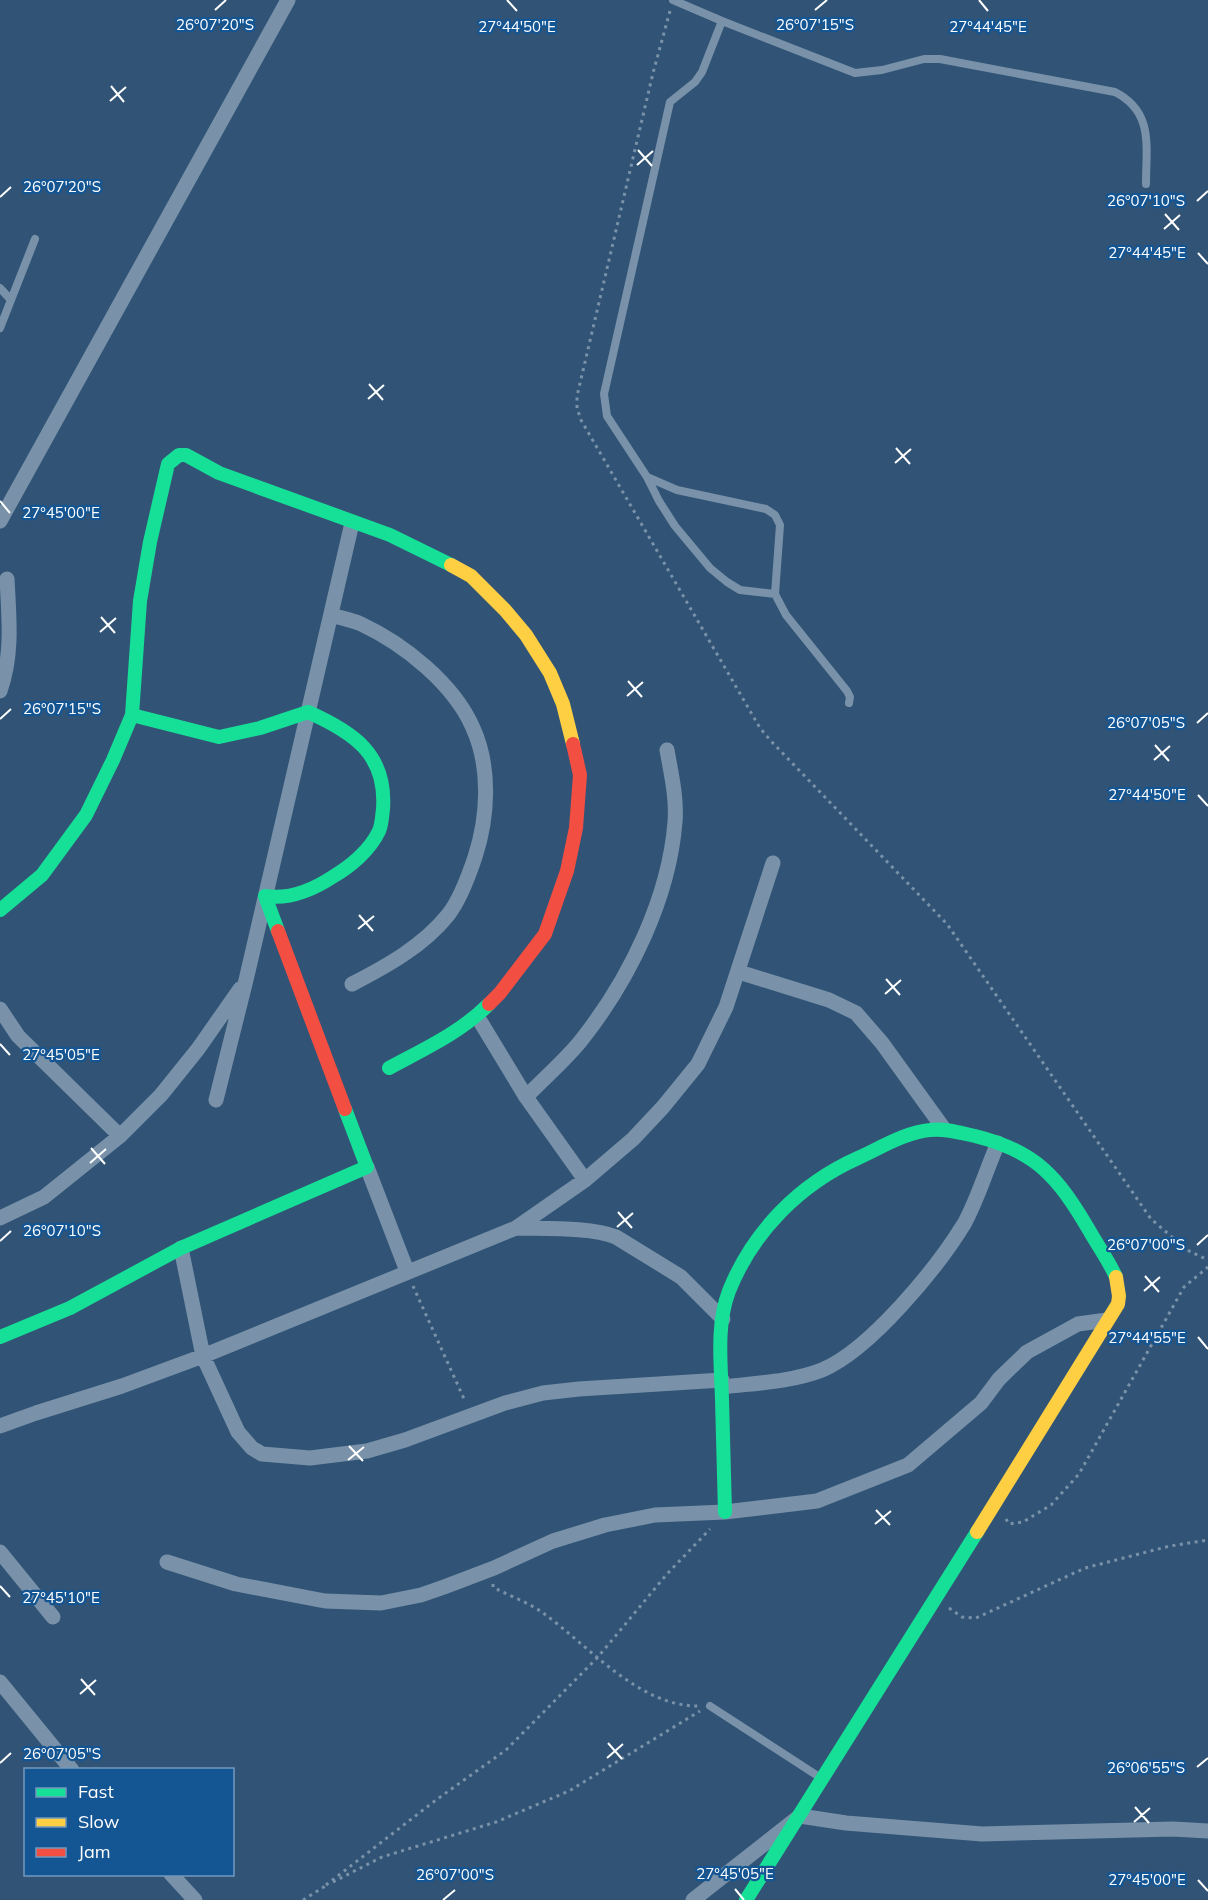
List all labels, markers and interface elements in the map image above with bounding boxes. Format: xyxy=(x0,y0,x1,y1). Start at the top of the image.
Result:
text: 26°07'20"S xyxy=(176,15,254,34)
text: 26°07'15"S xyxy=(776,15,854,34)
text: 27°44'50"E xyxy=(478,17,556,36)
text: 27°44'45"E xyxy=(949,17,1027,36)
text: 26°07'20"S xyxy=(23,177,101,196)
text: 26°07'10"S xyxy=(1107,191,1185,210)
text: 27°44'45"E xyxy=(1108,243,1186,262)
text: 27°45'00"E xyxy=(22,503,100,522)
text: 26°07'15"S xyxy=(23,699,101,718)
text: 26°07'05"S xyxy=(1107,713,1185,732)
text: 27°44'50"E xyxy=(1108,785,1186,804)
text: 27°45'05"E xyxy=(22,1045,100,1064)
text: 26°07'10"S xyxy=(23,1221,101,1240)
text: 26°07'00"S xyxy=(1107,1235,1185,1254)
text: 27°44'55"E xyxy=(1108,1328,1186,1347)
text: 27°45'10"E xyxy=(22,1588,100,1607)
text: 26°07'05"S xyxy=(23,1744,101,1763)
text: 26°06'55"S xyxy=(1107,1758,1185,1777)
legend xyxy=(24,1768,234,1876)
text: Fast xyxy=(78,1780,114,1803)
text: Slow xyxy=(78,1810,120,1833)
text: Jam xyxy=(78,1840,111,1863)
text: 27°45'05"E xyxy=(696,1864,774,1883)
text: 26°07'00"S xyxy=(416,1865,494,1884)
text: 27°45'00"E xyxy=(1108,1870,1186,1889)

